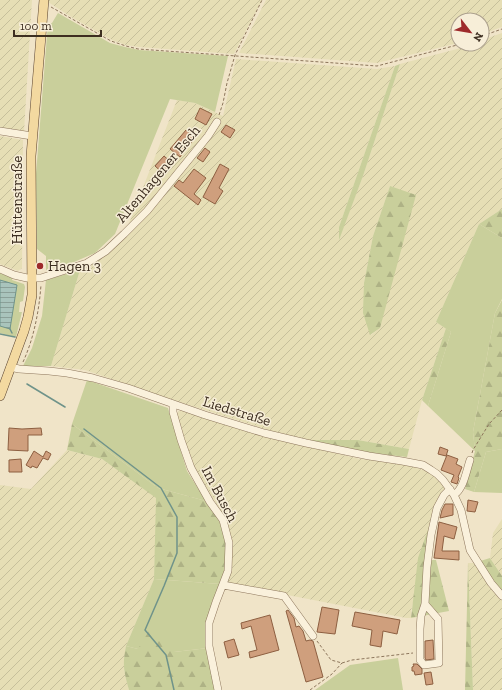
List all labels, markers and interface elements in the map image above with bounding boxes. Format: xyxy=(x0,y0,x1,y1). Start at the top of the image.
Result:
scale bar xyxy=(14,12,101,38)
north arrow xyxy=(450,12,490,52)
text: 100 m xyxy=(20,19,52,33)
text: N xyxy=(470,30,486,44)
street label: Altenhagener Esch xyxy=(112,121,204,226)
street label: Hüttenstraße xyxy=(8,156,26,244)
place label: Hagen 3 xyxy=(48,257,101,275)
marker: Hagen 3 xyxy=(35,261,45,271)
street label: Liedstraße xyxy=(201,392,273,430)
street label: Im Busch xyxy=(198,463,242,525)

